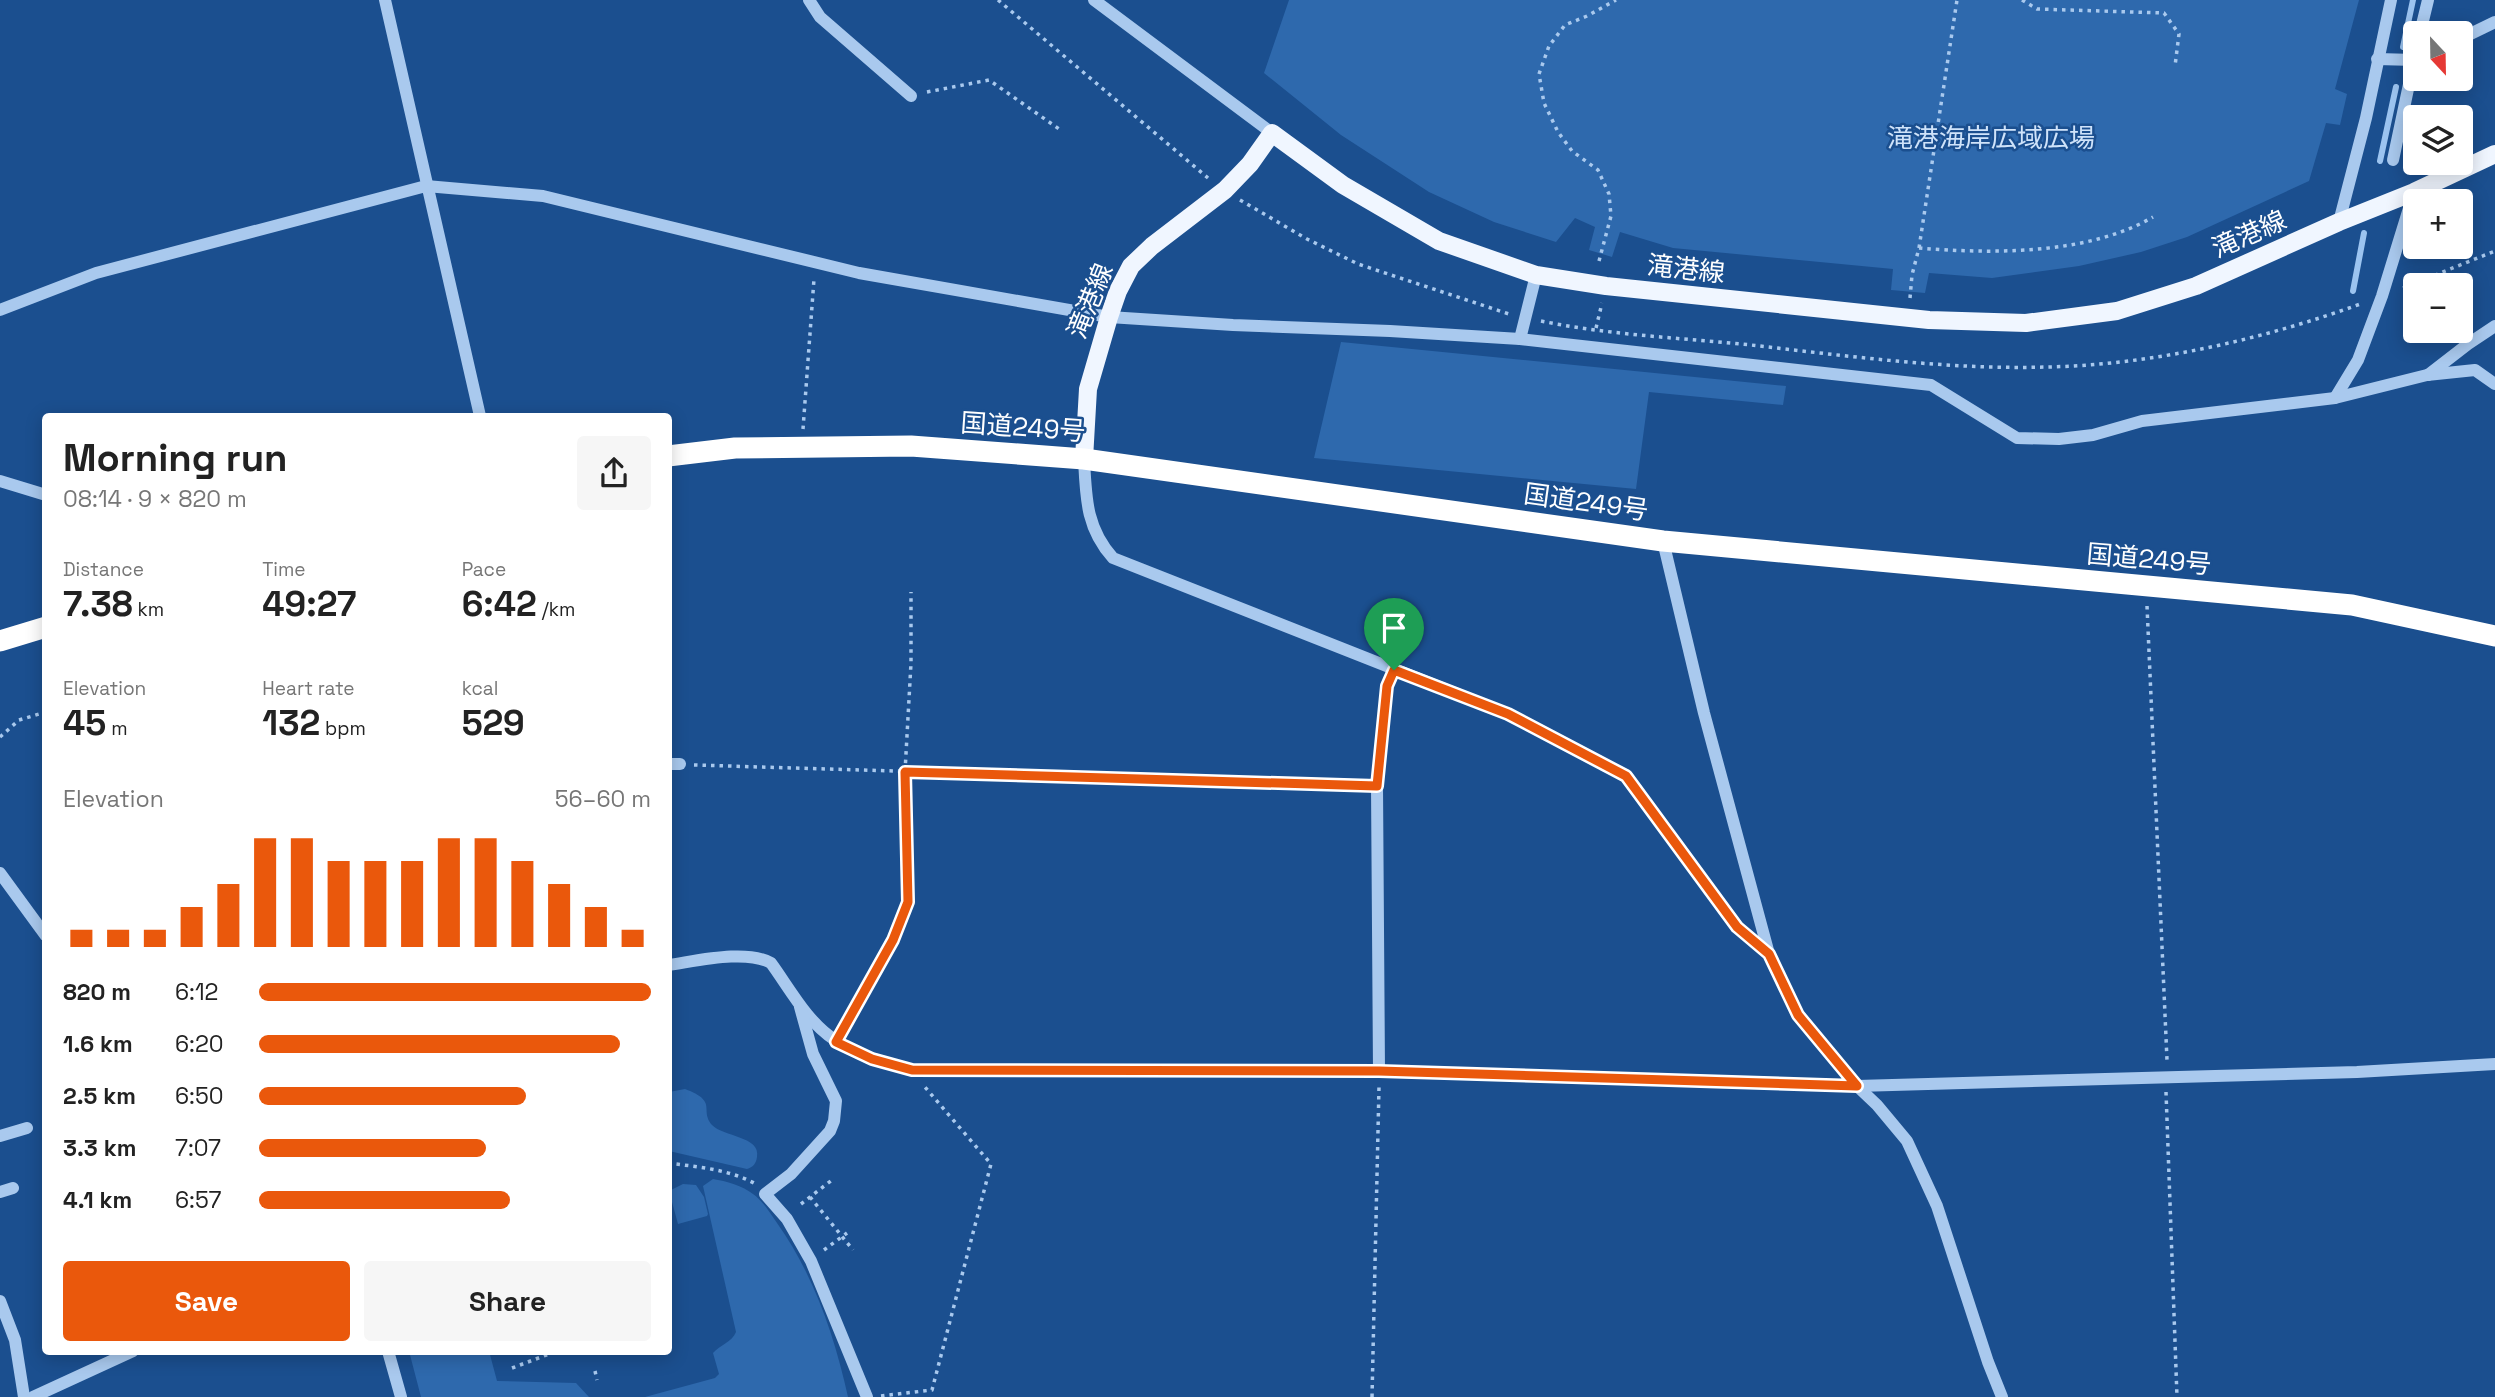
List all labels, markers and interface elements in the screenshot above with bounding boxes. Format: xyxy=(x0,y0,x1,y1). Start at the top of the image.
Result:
north arrow xyxy=(2403,21,2473,91)
map controls xyxy=(2403,21,2473,343)
button: layers xyxy=(2403,105,2473,175)
park label: 滝港海岸広域広場 xyxy=(1887,121,2095,155)
button: + xyxy=(2403,189,2473,259)
street label: 滝港線 xyxy=(2206,203,2292,265)
street label: 滝港線 xyxy=(1645,248,1727,290)
street label: 滝港線 xyxy=(1060,258,1120,344)
button: − xyxy=(2403,273,2473,343)
street label: 国道249号 xyxy=(959,406,1087,448)
text: Morning run xyxy=(63,434,288,482)
button: share xyxy=(577,436,651,510)
street label: 国道249号 xyxy=(1522,476,1650,528)
text: 08:14 · 9 × 820 m xyxy=(63,484,247,514)
street label: 国道249号 xyxy=(2085,537,2213,581)
text: Distance xyxy=(63,557,144,582)
text: Time xyxy=(262,557,306,582)
text: Pace xyxy=(462,557,506,582)
text: 7.38 xyxy=(63,582,133,626)
text: 49:27 xyxy=(262,582,356,626)
text: 6:42 xyxy=(462,582,537,626)
text: km xyxy=(133,597,164,622)
text: /km xyxy=(537,597,575,622)
pin xyxy=(1364,598,1424,670)
icon: arrive xyxy=(1375,609,1413,647)
text: Elevation xyxy=(63,676,146,701)
text: Heart rate xyxy=(262,676,355,701)
text: kcal xyxy=(462,676,498,701)
text: 45 xyxy=(63,701,106,745)
text: 132 xyxy=(262,701,320,745)
text: 529 xyxy=(462,701,525,745)
text: m xyxy=(106,716,128,741)
text: bpm xyxy=(320,716,366,741)
text: Elevation xyxy=(63,784,164,814)
text: 56–60 m xyxy=(555,784,651,814)
text: 820 m xyxy=(63,977,131,1007)
text: 6:12 xyxy=(175,977,218,1007)
text: 1.6 km xyxy=(63,1029,133,1059)
text: 6:20 xyxy=(175,1029,224,1059)
text: 2.5 km xyxy=(63,1081,136,1111)
text: 6:50 xyxy=(175,1081,223,1111)
text: 3.3 km xyxy=(63,1133,136,1163)
text: 7:07 xyxy=(175,1133,221,1163)
text: 4.1 km xyxy=(63,1185,132,1215)
text: 6:57 xyxy=(175,1185,221,1215)
button: Save xyxy=(63,1261,350,1341)
button: Share xyxy=(364,1261,651,1341)

